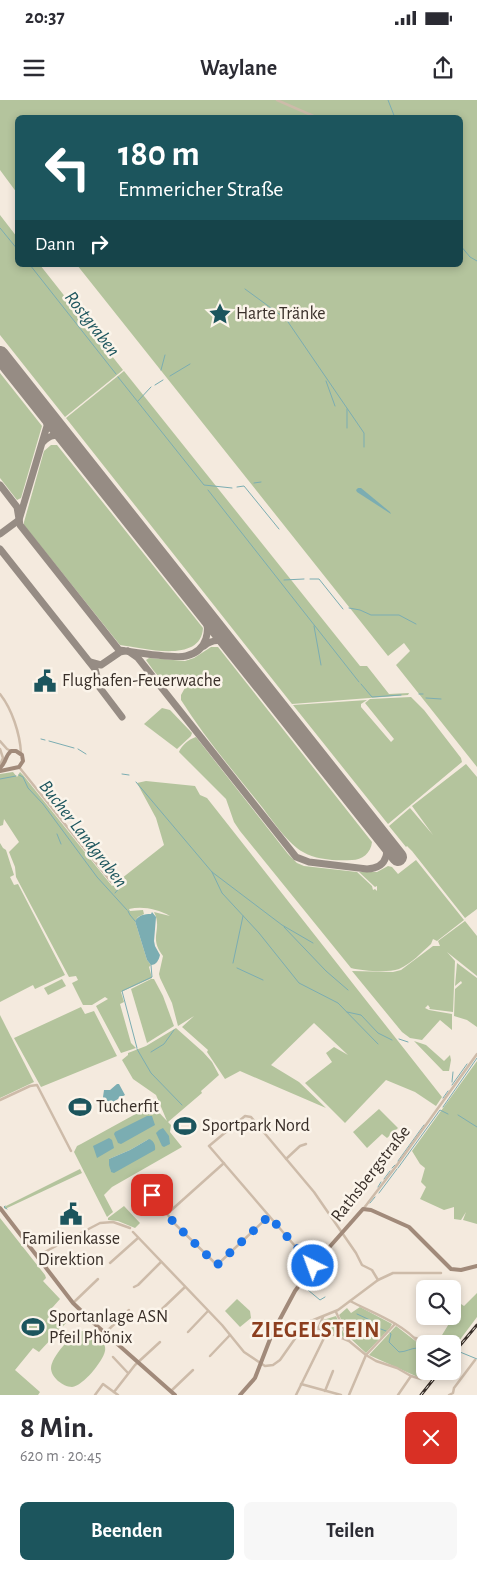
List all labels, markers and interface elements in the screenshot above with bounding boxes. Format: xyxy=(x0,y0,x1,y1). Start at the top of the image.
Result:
text: 20:37 xyxy=(25,8,65,27)
icon: menu xyxy=(20,54,48,82)
icon: share xyxy=(429,54,457,82)
text: Waylane xyxy=(200,57,277,79)
icon: left xyxy=(35,135,100,200)
text: 180 m xyxy=(118,137,200,172)
text: Emmericher Straße xyxy=(118,178,284,200)
icon: right xyxy=(85,230,113,258)
text: Dann xyxy=(35,235,75,254)
water label: Rostgraben xyxy=(61,288,123,360)
place icon: Harte Tränke xyxy=(207,301,233,327)
place label: Harte Tränke xyxy=(236,305,326,323)
public building icon: Flughafen-Feuerwache xyxy=(32,668,58,694)
place label: Flughafen-Feuerwache xyxy=(62,672,221,690)
water label: Bucher Landgraben xyxy=(35,777,131,891)
sports icon: Tucherfit xyxy=(67,1094,93,1120)
place label: Tucherfit xyxy=(96,1098,159,1116)
sports icon: Sportpark Nord xyxy=(172,1113,198,1139)
place label: Sportpark Nord xyxy=(202,1117,310,1135)
street label: Rathsbergstraße xyxy=(328,1123,414,1225)
pin xyxy=(131,1174,173,1216)
icon: arrive xyxy=(138,1181,166,1209)
public building icon: Familienkasse Direktion xyxy=(58,1201,84,1227)
place label: Familienkasse Direktion xyxy=(22,1230,120,1269)
position arrow xyxy=(286,1239,338,1291)
map controls xyxy=(416,1280,461,1380)
button: search xyxy=(416,1280,461,1325)
place label: Sportanlage ASN Pfeil Phönix xyxy=(49,1308,168,1347)
sports icon: Sportanlage ASN Pfeil Phönix xyxy=(20,1314,46,1340)
district label: ZIEGELSTEIN xyxy=(252,1319,380,1341)
button: layers xyxy=(416,1335,461,1380)
button: close xyxy=(405,1412,457,1464)
text: 8 Min. xyxy=(20,1413,94,1443)
text: 620 m · 20:45 xyxy=(20,1448,101,1464)
button: Beenden xyxy=(20,1502,234,1560)
button: Teilen xyxy=(244,1502,457,1560)

